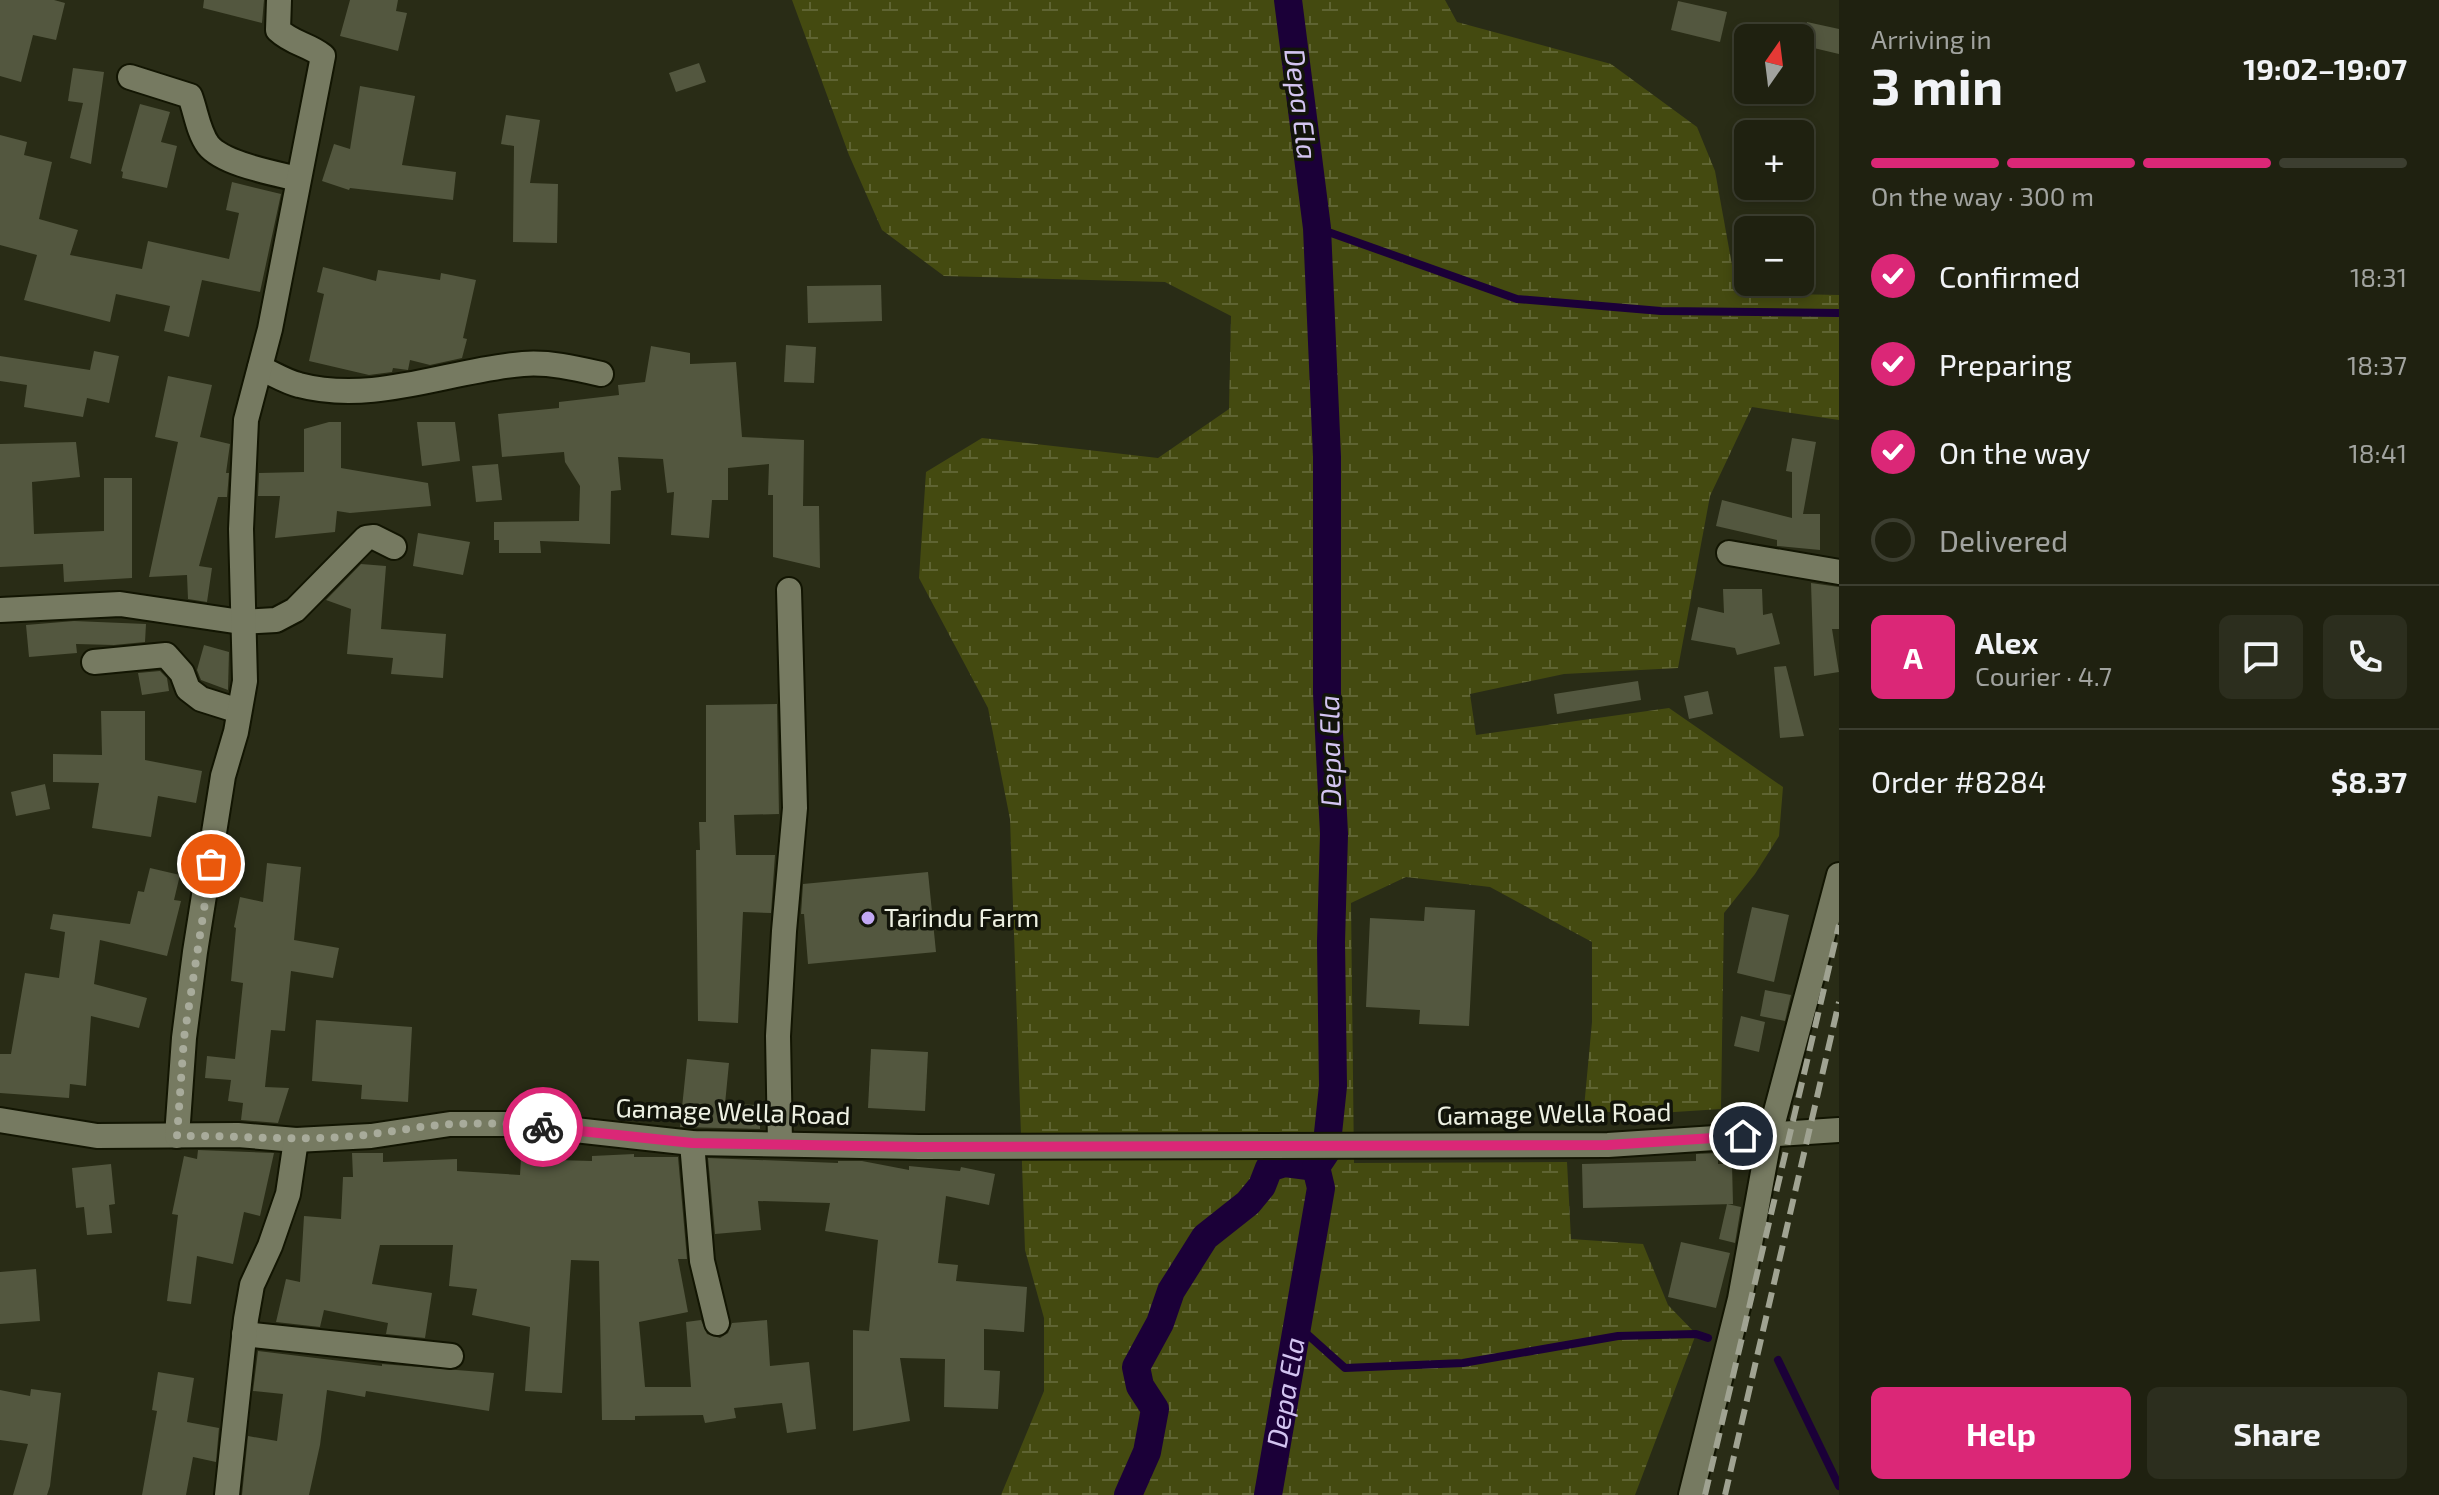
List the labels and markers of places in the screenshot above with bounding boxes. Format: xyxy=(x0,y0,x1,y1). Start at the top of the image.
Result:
pin xyxy=(177,830,245,898)
place label: Tarindu Farm xyxy=(884,901,1039,932)
marker: Tarindu Farm xyxy=(859,909,877,927)
pin xyxy=(1709,1102,1777,1170)

